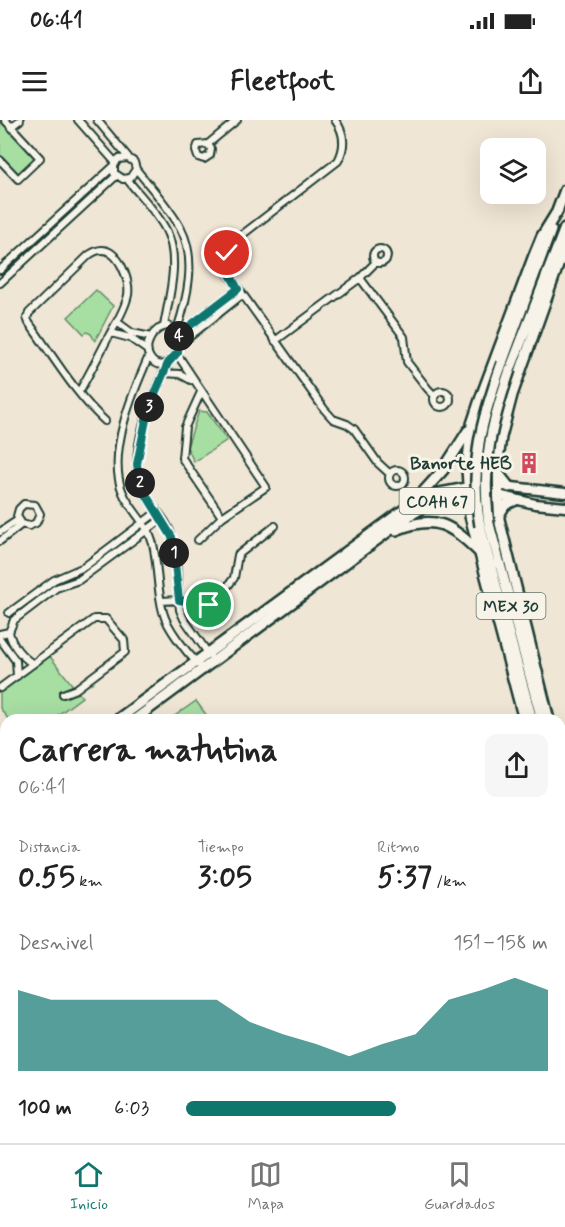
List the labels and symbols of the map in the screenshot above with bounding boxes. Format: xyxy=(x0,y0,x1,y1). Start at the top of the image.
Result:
pin xyxy=(201,227,252,278)
pin: 4 xyxy=(164,321,194,351)
pin: 3 xyxy=(134,392,164,422)
building icon: Banorte HEB xyxy=(517,451,541,475)
place label: Banorte HEB xyxy=(410,452,512,476)
pin: 2 xyxy=(125,468,155,498)
road number: COAH 67 xyxy=(400,488,474,514)
pin: 1 xyxy=(159,538,189,568)
pin xyxy=(183,579,234,630)
road number: MEX 30 xyxy=(476,593,546,619)

